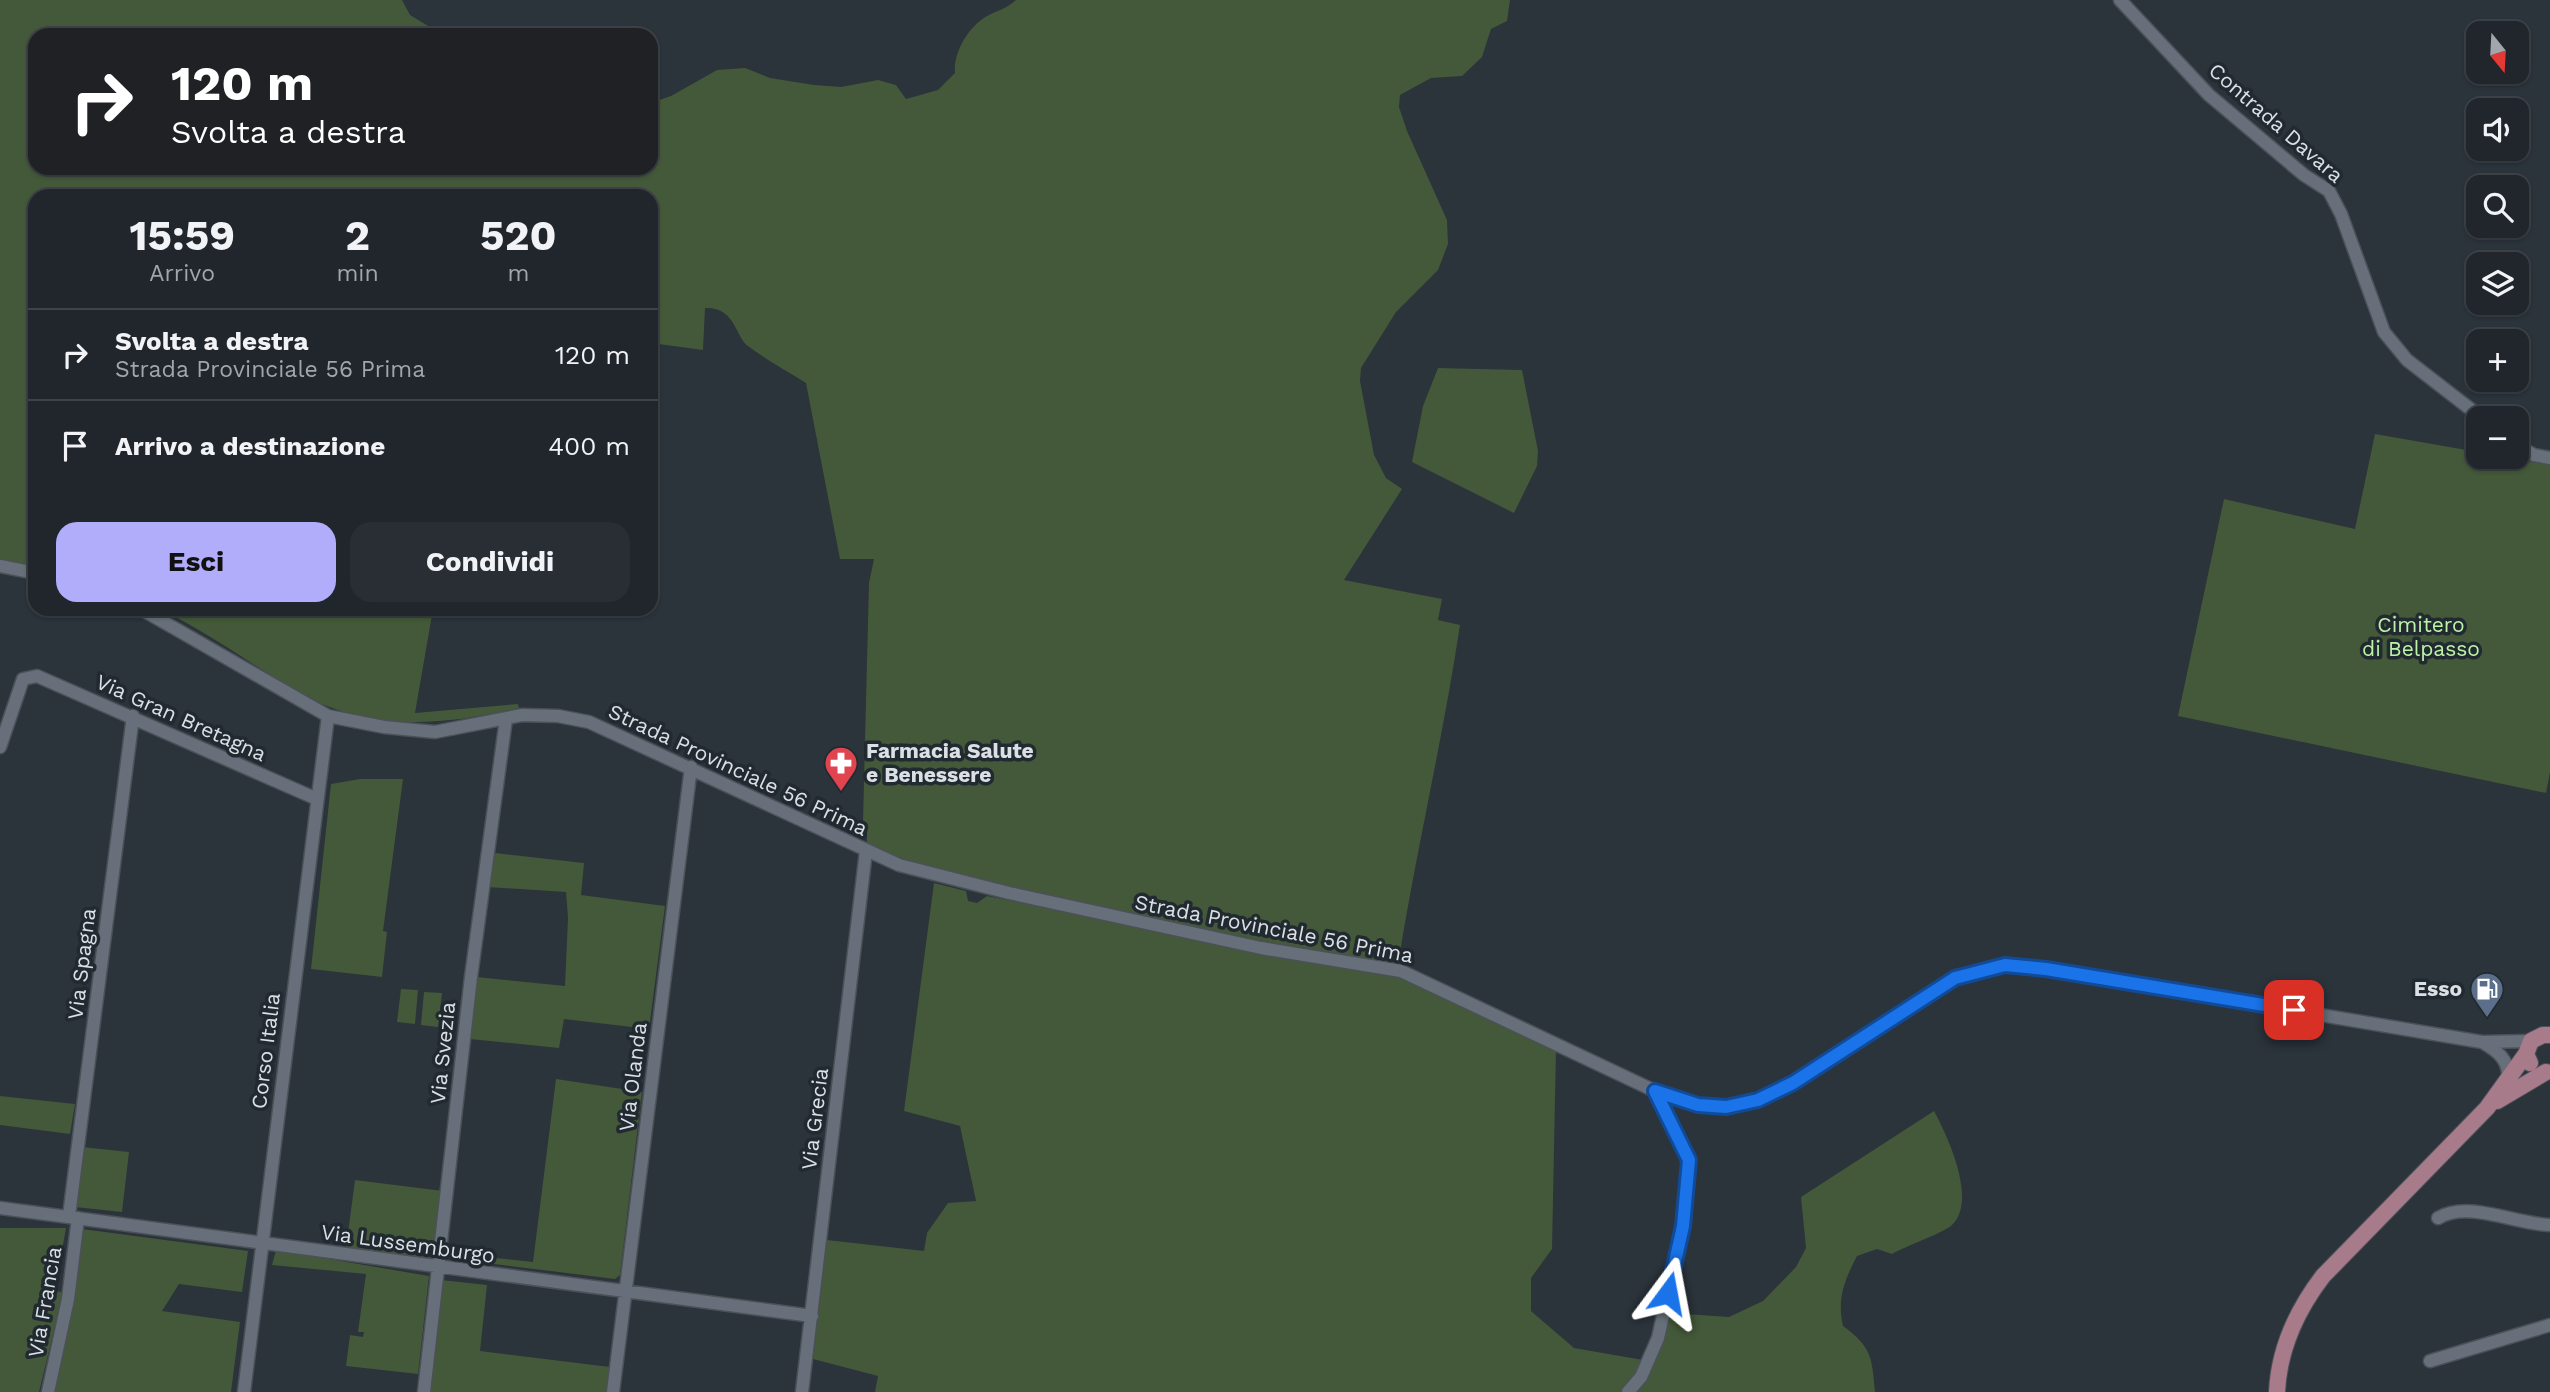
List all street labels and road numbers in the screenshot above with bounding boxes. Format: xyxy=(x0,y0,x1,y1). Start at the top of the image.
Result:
street label: Contrada Davara xyxy=(2204,57,2349,188)
street label: Via Gran Bretagna xyxy=(92,669,270,766)
street label: Strada Provinciale 56 Prima xyxy=(605,698,872,841)
street label: Strada Provinciale 56 Prima xyxy=(1133,889,1416,968)
street label: Via Spagna xyxy=(62,907,101,1021)
street label: Corso Italia xyxy=(246,991,285,1110)
street label: Via Svezia xyxy=(425,1000,460,1105)
street label: Via Olanda xyxy=(613,1021,652,1133)
street label: Via Grecia xyxy=(796,1066,833,1171)
street label: Via Lussemburgo xyxy=(320,1219,497,1268)
street label: Via Francia xyxy=(22,1244,67,1359)

